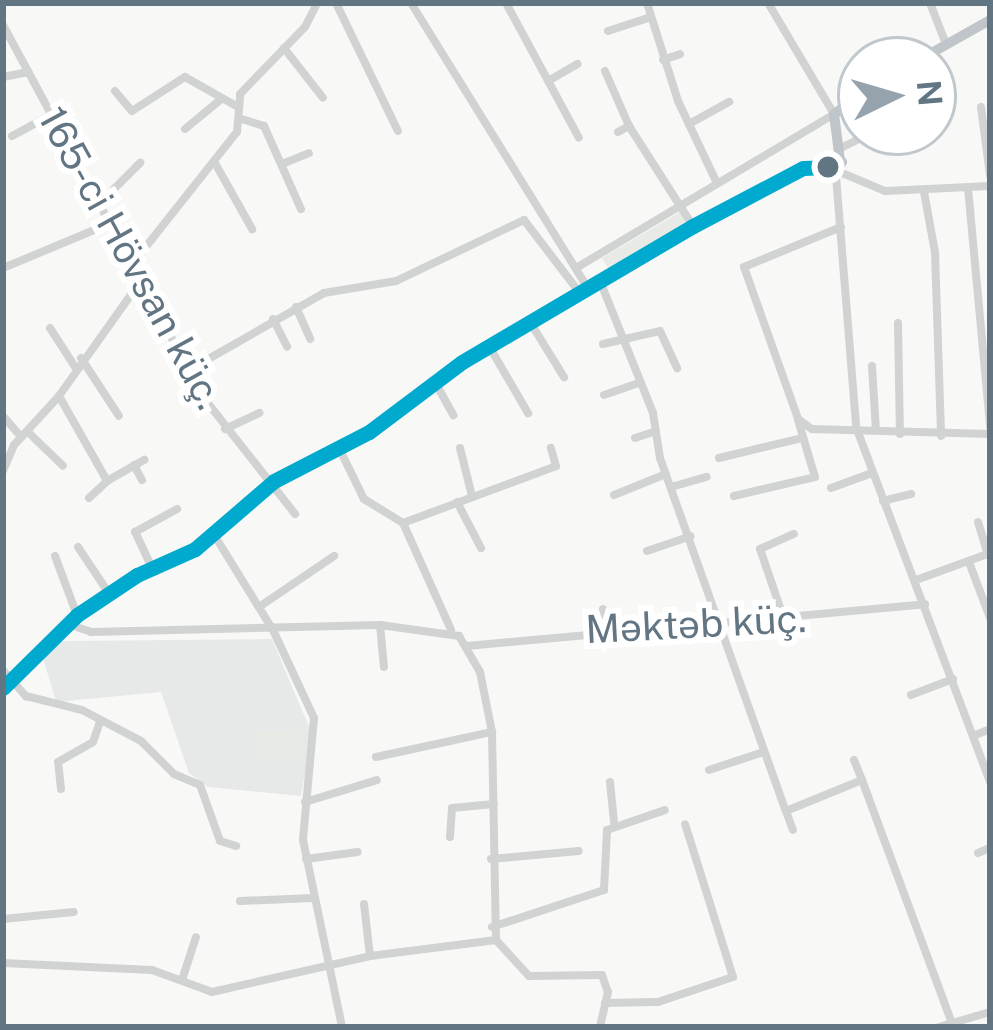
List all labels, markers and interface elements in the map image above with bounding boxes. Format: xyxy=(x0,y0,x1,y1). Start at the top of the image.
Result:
north arrow xyxy=(837,36,957,156)
text: N xyxy=(910,79,950,108)
street label: 165-ci Hövsan küç. xyxy=(29,99,233,417)
unlabelled marker xyxy=(817,156,839,178)
street label: Məktəb küç. xyxy=(584,595,808,653)

